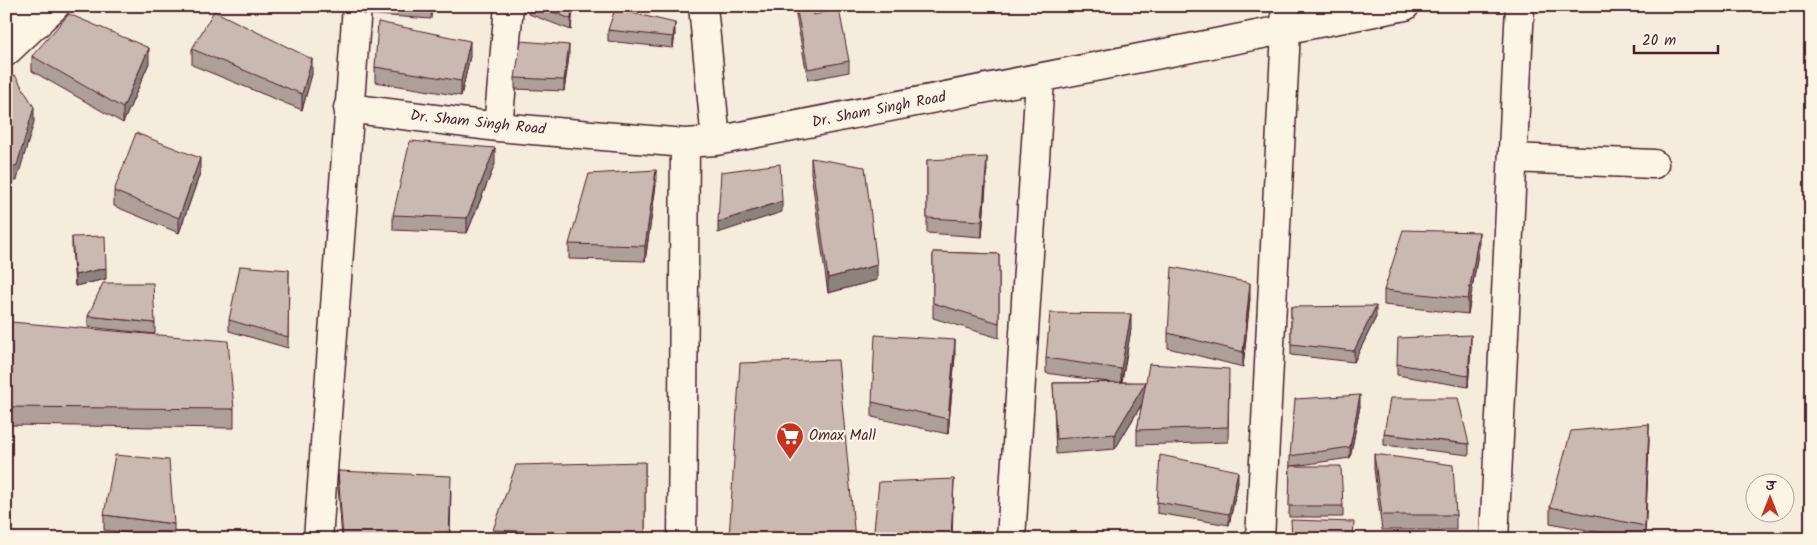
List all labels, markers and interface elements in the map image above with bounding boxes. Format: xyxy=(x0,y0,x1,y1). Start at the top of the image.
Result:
scale bar xyxy=(1634,22,1718,54)
text: 20 m xyxy=(1642,29,1676,53)
street label: Dr. Sham Singh Road xyxy=(810,85,949,135)
street label: Dr. Sham Singh Road xyxy=(409,104,547,142)
supermarket icon: Omax Mall xyxy=(775,421,805,460)
place label: Omax Mall xyxy=(809,424,876,448)
north arrow xyxy=(1744,472,1794,522)
text: उ xyxy=(1766,475,1778,497)

